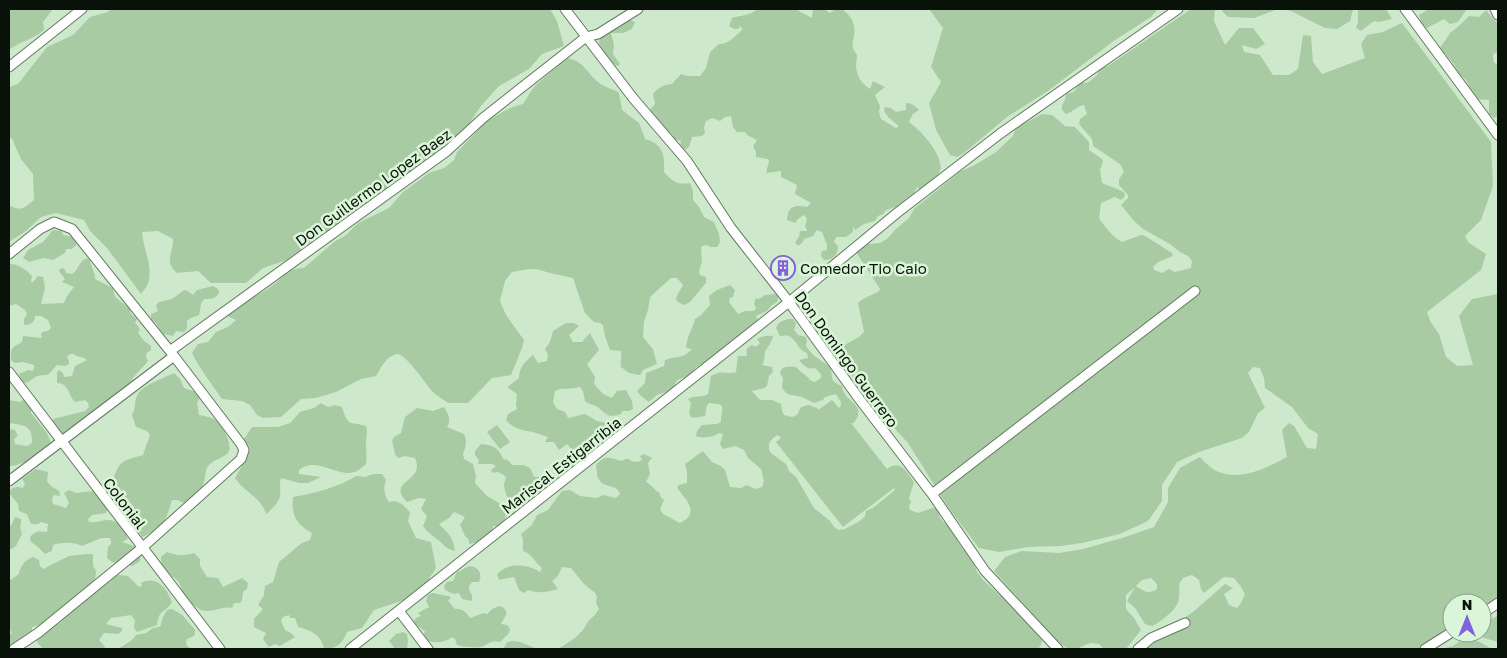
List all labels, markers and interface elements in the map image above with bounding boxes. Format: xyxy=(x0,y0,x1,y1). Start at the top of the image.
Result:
street label: Don Guillermo Lopez Baez xyxy=(292,124,455,249)
building icon: Comedor Tio Caio xyxy=(770,255,796,281)
place label: Comedor Tio Caio xyxy=(800,259,927,277)
street label: Don Domingo Guerrero xyxy=(792,287,902,431)
street label: Mariscal Estigarribia xyxy=(498,413,624,517)
street label: Colonial xyxy=(100,474,150,532)
north arrow xyxy=(1442,593,1492,643)
text: N xyxy=(1462,596,1472,613)

